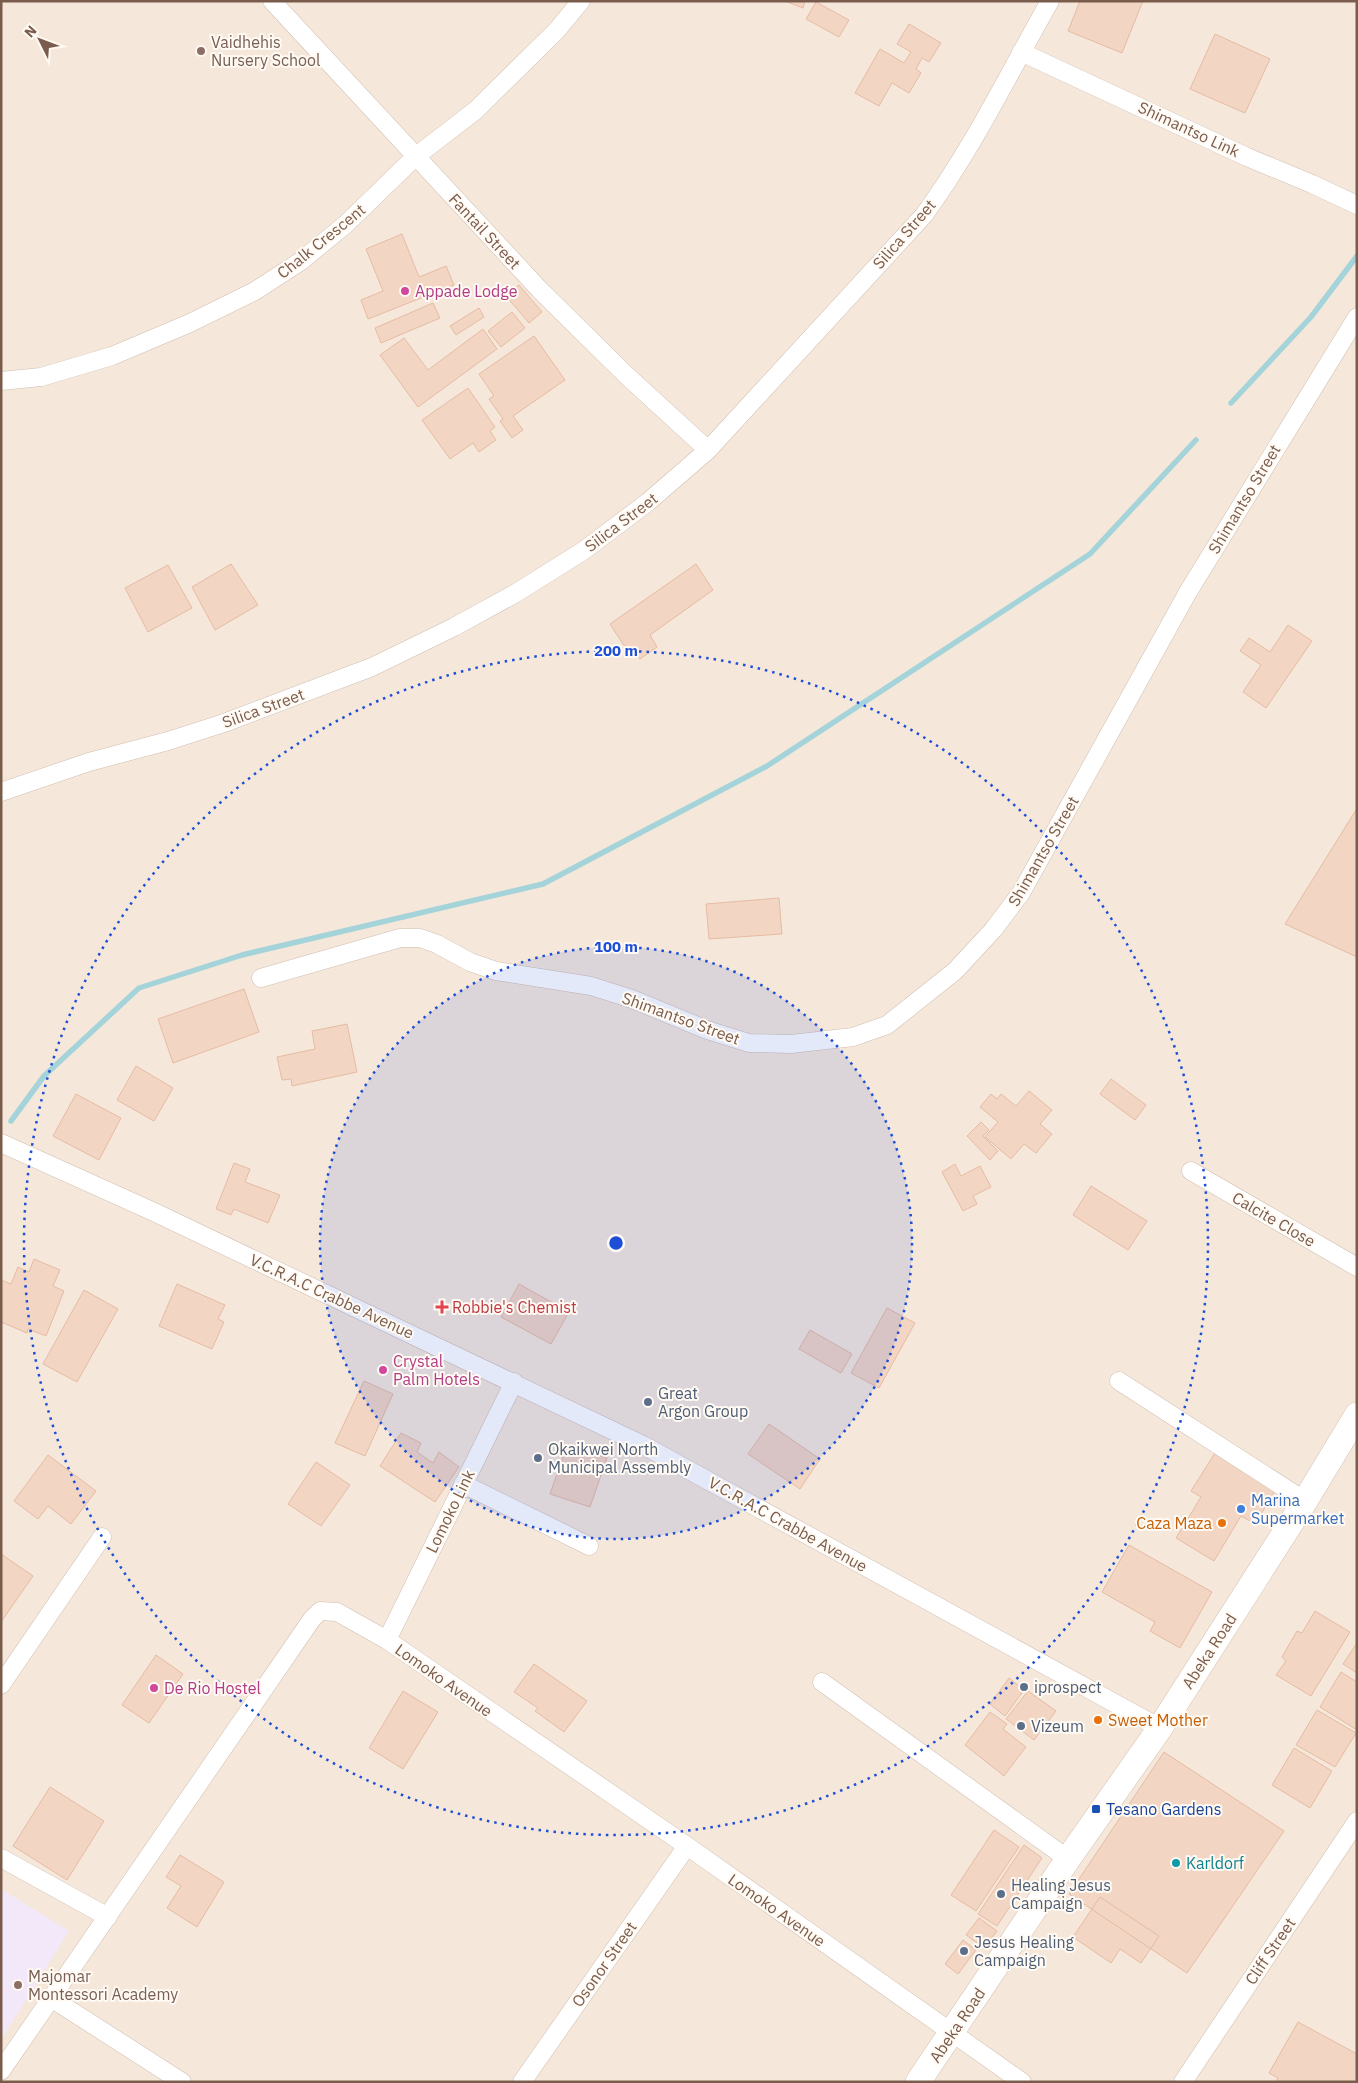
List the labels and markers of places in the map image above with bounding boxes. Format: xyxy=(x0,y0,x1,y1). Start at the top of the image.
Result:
place label: Vaidhehis Nursery School xyxy=(211,32,320,70)
marker: Vaidhehis Nursery School xyxy=(195,45,207,57)
place label: Appade Lodge xyxy=(415,281,518,301)
marker: Appade Lodge xyxy=(399,285,411,297)
centre of rings xyxy=(607,1234,625,1252)
place label: Robbie's Chemist xyxy=(452,1297,577,1317)
marker: Robbie's Chemist xyxy=(436,1301,448,1313)
place label: Crystal Palm Hotels xyxy=(393,1351,480,1389)
marker: Crystal Palm Hotels xyxy=(377,1364,389,1376)
place label: Great Argon Group xyxy=(658,1383,748,1421)
marker: Great Argon Group xyxy=(642,1396,654,1408)
place label: Okaikwei North Municipal Assembly xyxy=(548,1439,691,1477)
marker: Okaikwei North Municipal Assembly xyxy=(532,1452,544,1464)
place label: Marina Supermarket xyxy=(1251,1490,1344,1528)
marker: Marina Supermarket xyxy=(1235,1503,1247,1515)
place label: Caza Maza xyxy=(1136,1513,1212,1533)
marker: Caza Maza xyxy=(1216,1517,1228,1529)
place label: iprospect xyxy=(1034,1677,1102,1697)
place label: De Rio Hostel xyxy=(164,1678,261,1698)
marker: iprospect xyxy=(1018,1681,1030,1693)
marker: De Rio Hostel xyxy=(148,1682,160,1694)
place label: Sweet Mother xyxy=(1108,1710,1208,1730)
marker: Sweet Mother xyxy=(1092,1714,1104,1726)
place label: Vizeum xyxy=(1031,1716,1084,1736)
marker: Vizeum xyxy=(1015,1720,1027,1732)
place label: Tesano Gardens xyxy=(1106,1799,1221,1819)
marker: Tesano Gardens xyxy=(1090,1803,1102,1815)
place label: Karldorf xyxy=(1186,1853,1244,1873)
marker: Karldorf xyxy=(1170,1857,1182,1869)
place label: Healing Jesus Campaign xyxy=(1011,1875,1111,1913)
marker: Healing Jesus Campaign xyxy=(995,1888,1007,1900)
place label: Jesus Healing Campaign xyxy=(974,1932,1074,1970)
marker: Jesus Healing Campaign xyxy=(958,1945,970,1957)
place label: Majomar Montessori Academy xyxy=(28,1966,178,2004)
marker: Majomar Montessori Academy xyxy=(12,1979,24,1991)

